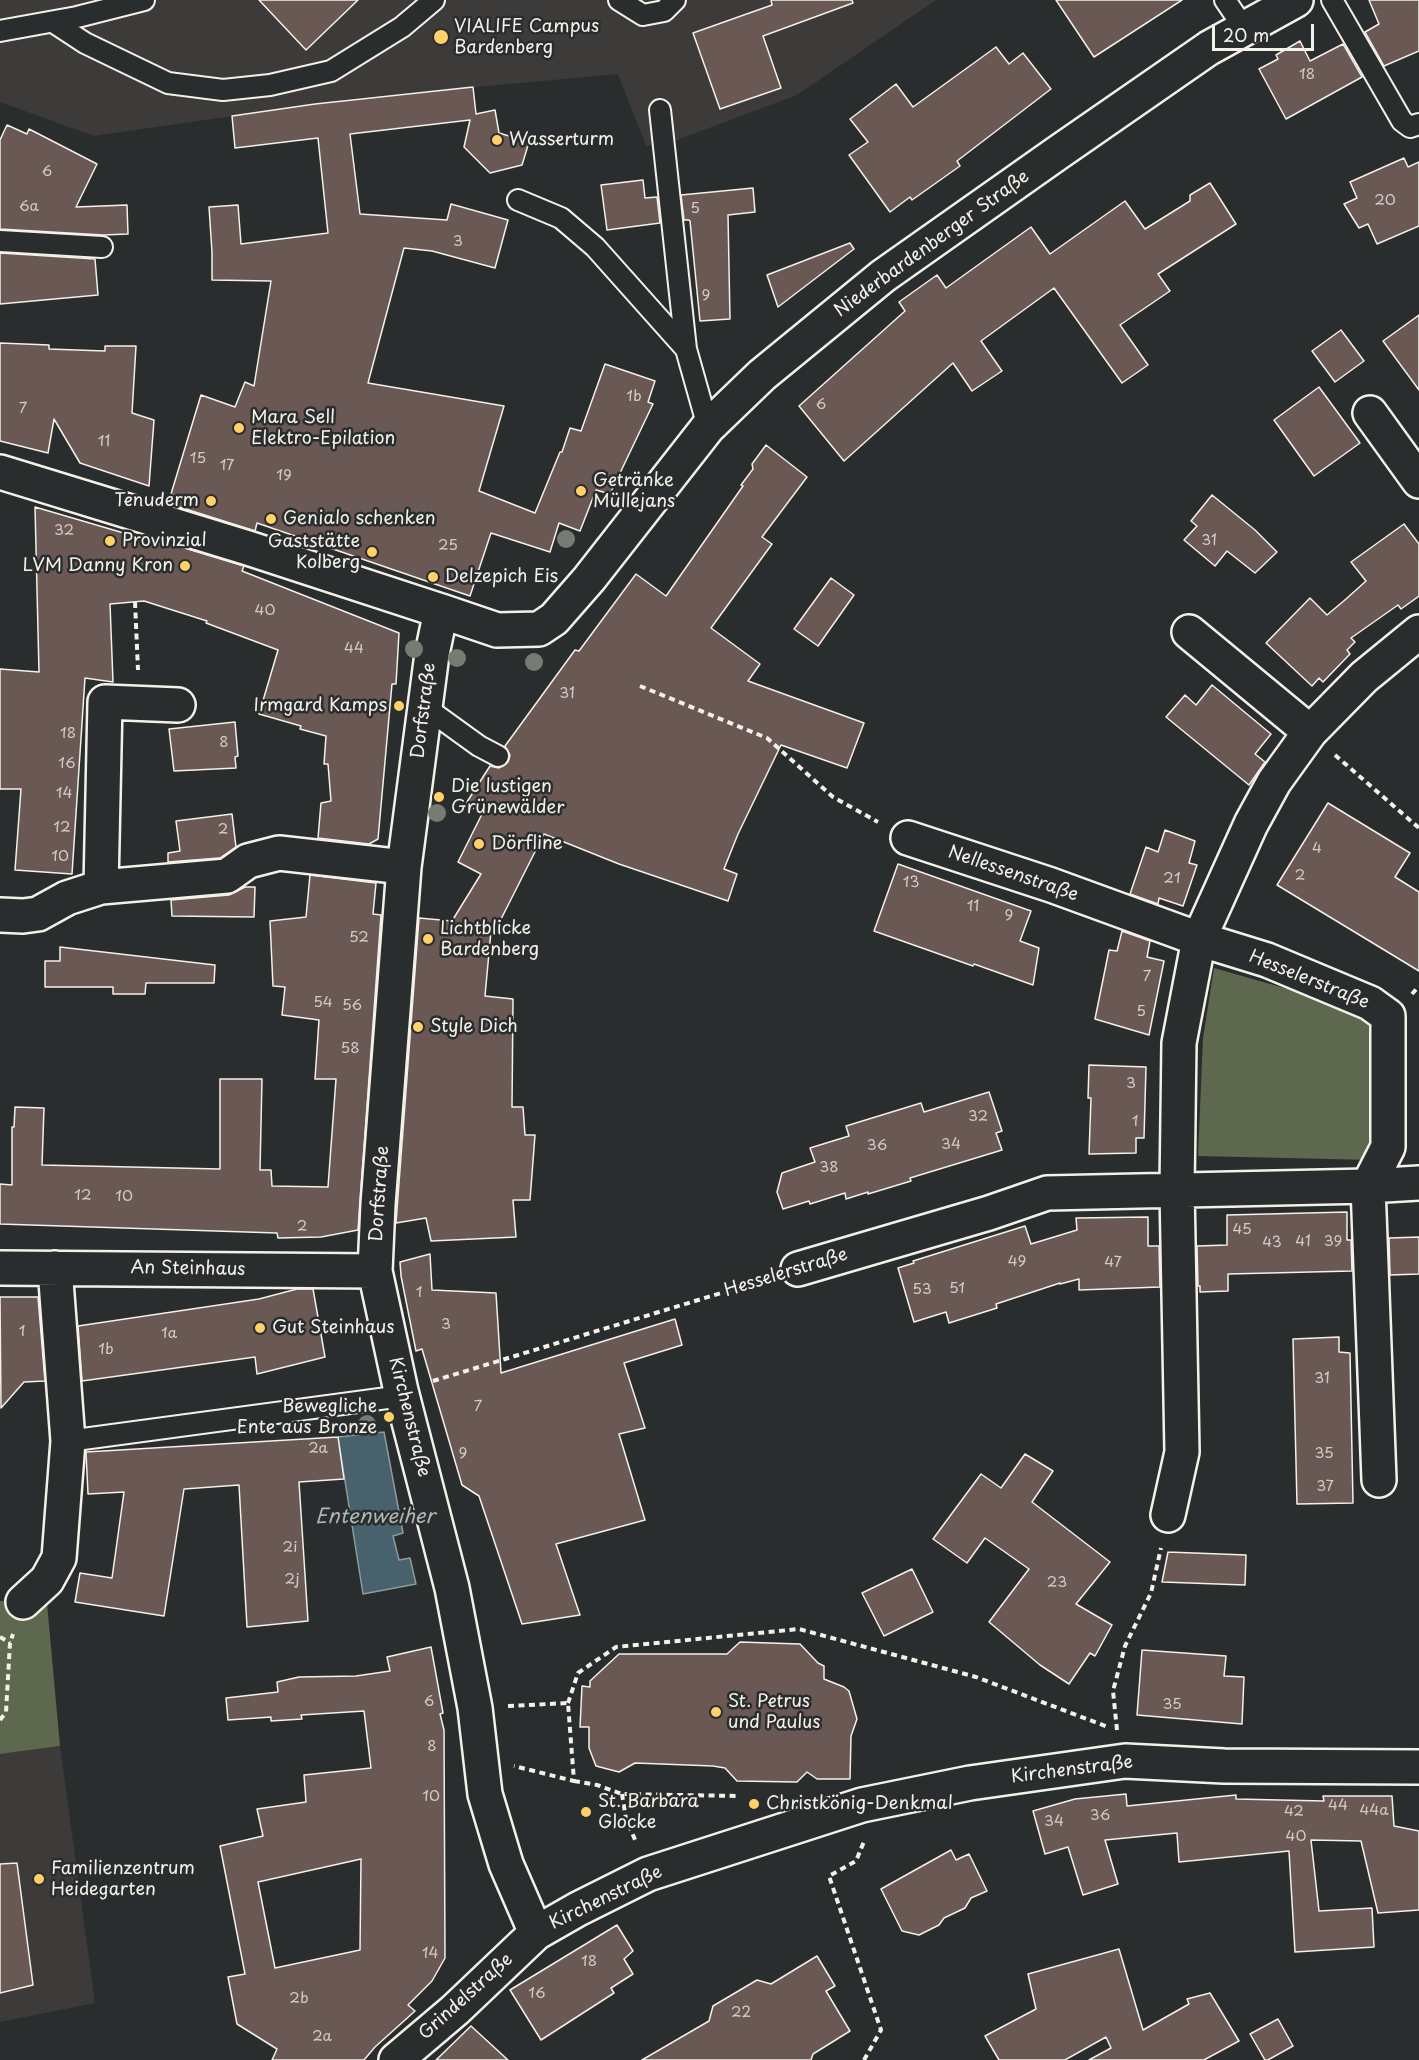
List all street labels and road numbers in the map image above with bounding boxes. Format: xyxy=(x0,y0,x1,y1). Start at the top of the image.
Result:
street label: Niederbardenberger Straße xyxy=(830,166,1034,322)
street label: Dorfstraße xyxy=(407,662,441,760)
street label: Nellessenstraße xyxy=(945,842,1081,906)
street label: Hesselerstraße xyxy=(1246,946,1372,1014)
street label: Dorfstraße xyxy=(366,1145,394,1243)
street label: Hesselerstraße xyxy=(722,1244,850,1302)
street label: An Steinhaus xyxy=(130,1257,246,1281)
street label: Kirchenstraße xyxy=(384,1355,434,1479)
street label: Kirchenstraße xyxy=(1010,1752,1134,1788)
street label: Kirchenstraße xyxy=(546,1861,666,1935)
street label: Grindelstraße xyxy=(415,1949,517,2045)

